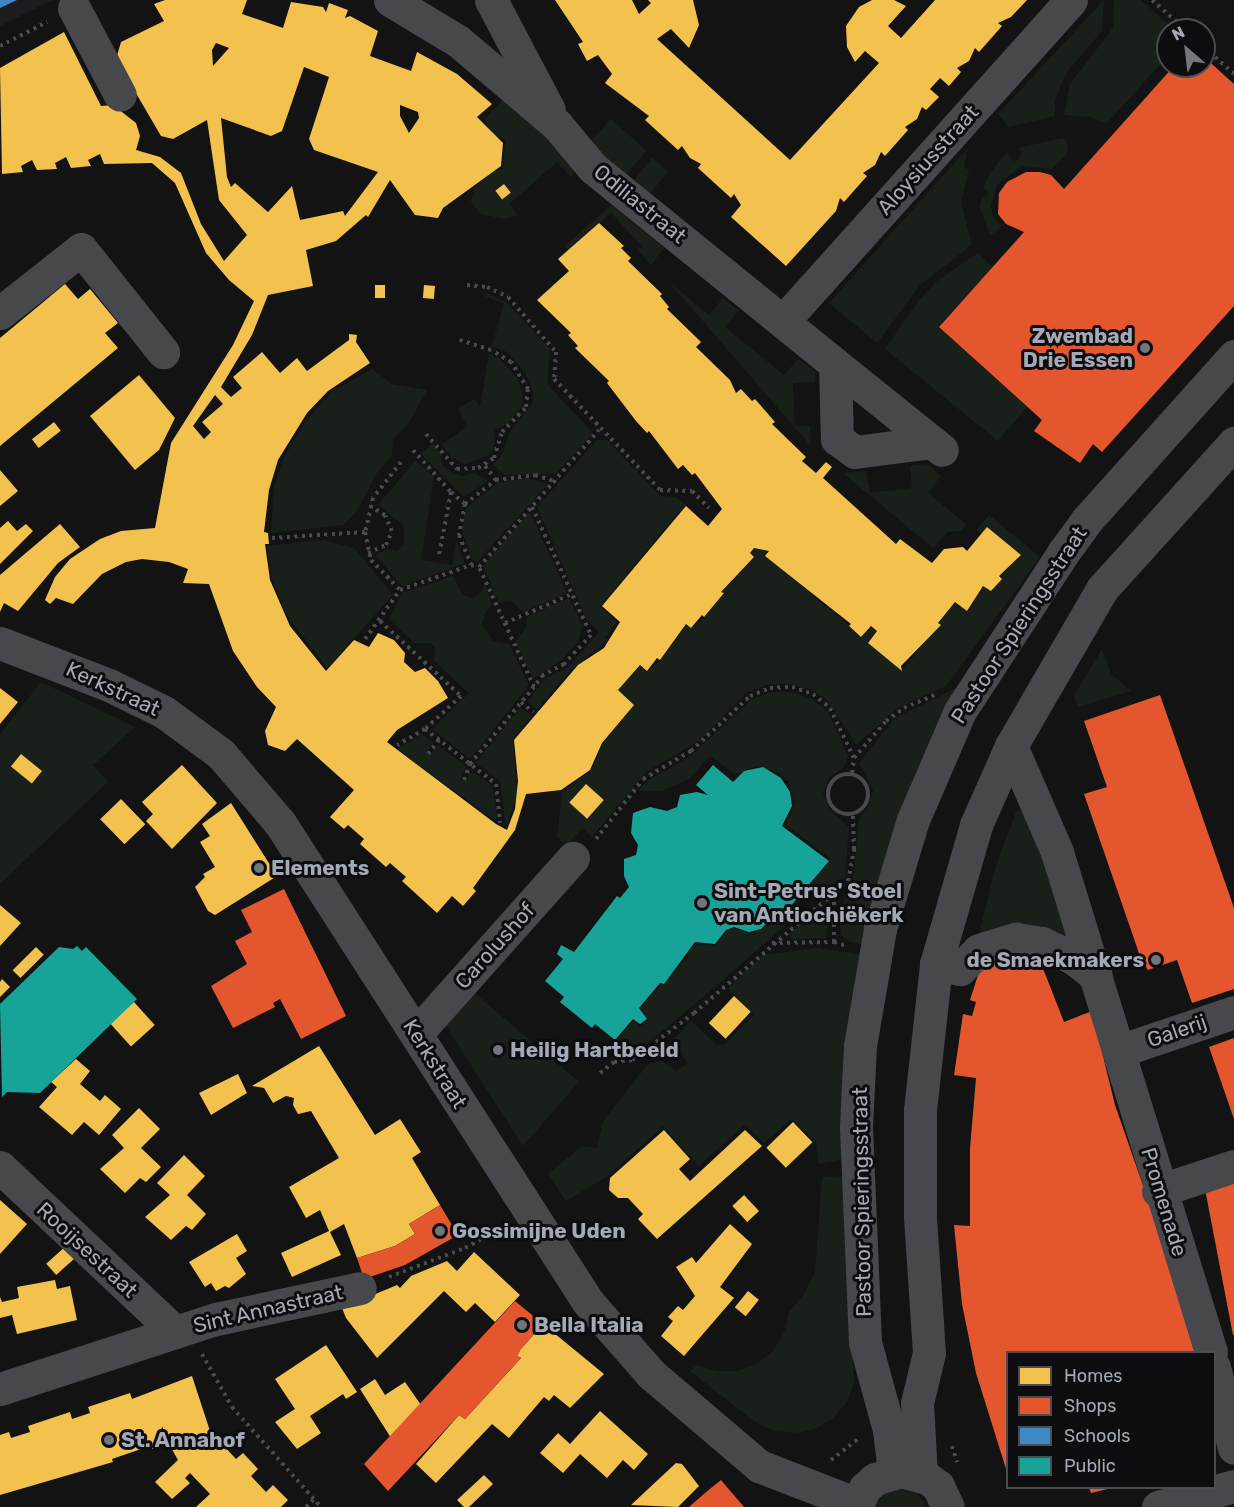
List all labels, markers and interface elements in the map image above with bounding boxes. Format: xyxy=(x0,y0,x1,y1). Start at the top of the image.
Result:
north arrow xyxy=(1156,18,1216,78)
text: N xyxy=(1169,22,1188,45)
street label: Aloysiusstraat xyxy=(872,100,984,220)
street label: Odiliastraat xyxy=(589,159,691,249)
place label: Zwembad Drie Essen xyxy=(1023,323,1133,373)
marker: Zwembad Drie Essen xyxy=(1138,341,1152,355)
street label: Pastoor Spieringsstraat xyxy=(946,521,1092,729)
street label: Kerkstraat xyxy=(62,656,164,722)
place label: Elements xyxy=(271,855,369,881)
marker: Elements xyxy=(252,861,266,875)
place label: Sint-Petrus' Stoel van Antiochiëkerk xyxy=(714,878,904,928)
marker: Sint-Petrus' Stoel van Antiochiëkerk xyxy=(695,896,709,910)
street label: Carolushof xyxy=(450,898,540,994)
place label: de Smaekmakers xyxy=(966,947,1144,973)
marker: de Smaekmakers xyxy=(1149,953,1163,967)
street label: Galerij xyxy=(1144,1009,1210,1053)
street label: Kerkstraat xyxy=(398,1015,472,1113)
place label: Heilig Hartbeeld xyxy=(510,1037,679,1063)
marker: Heilig Hartbeeld xyxy=(491,1043,505,1057)
street label: Pastoor Spieringsstraat xyxy=(847,1087,877,1317)
street label: Promenade xyxy=(1136,1145,1192,1259)
street label: Rooijsestraat xyxy=(31,1197,143,1303)
place label: Gossimijne Uden xyxy=(452,1218,626,1244)
marker: Gossimijne Uden xyxy=(433,1224,447,1238)
street label: Sint Annastraat xyxy=(191,1279,345,1339)
place label: Bella Italia xyxy=(534,1312,644,1338)
marker: Bella Italia xyxy=(515,1318,529,1332)
legend xyxy=(1006,1351,1216,1489)
text: Homes xyxy=(1064,1365,1122,1387)
text: Shops xyxy=(1064,1395,1116,1417)
text: Schools xyxy=(1064,1425,1130,1447)
place label: St. Annahof xyxy=(121,1427,245,1453)
marker: St. Annahof xyxy=(102,1433,116,1447)
text: Public xyxy=(1064,1455,1116,1477)

